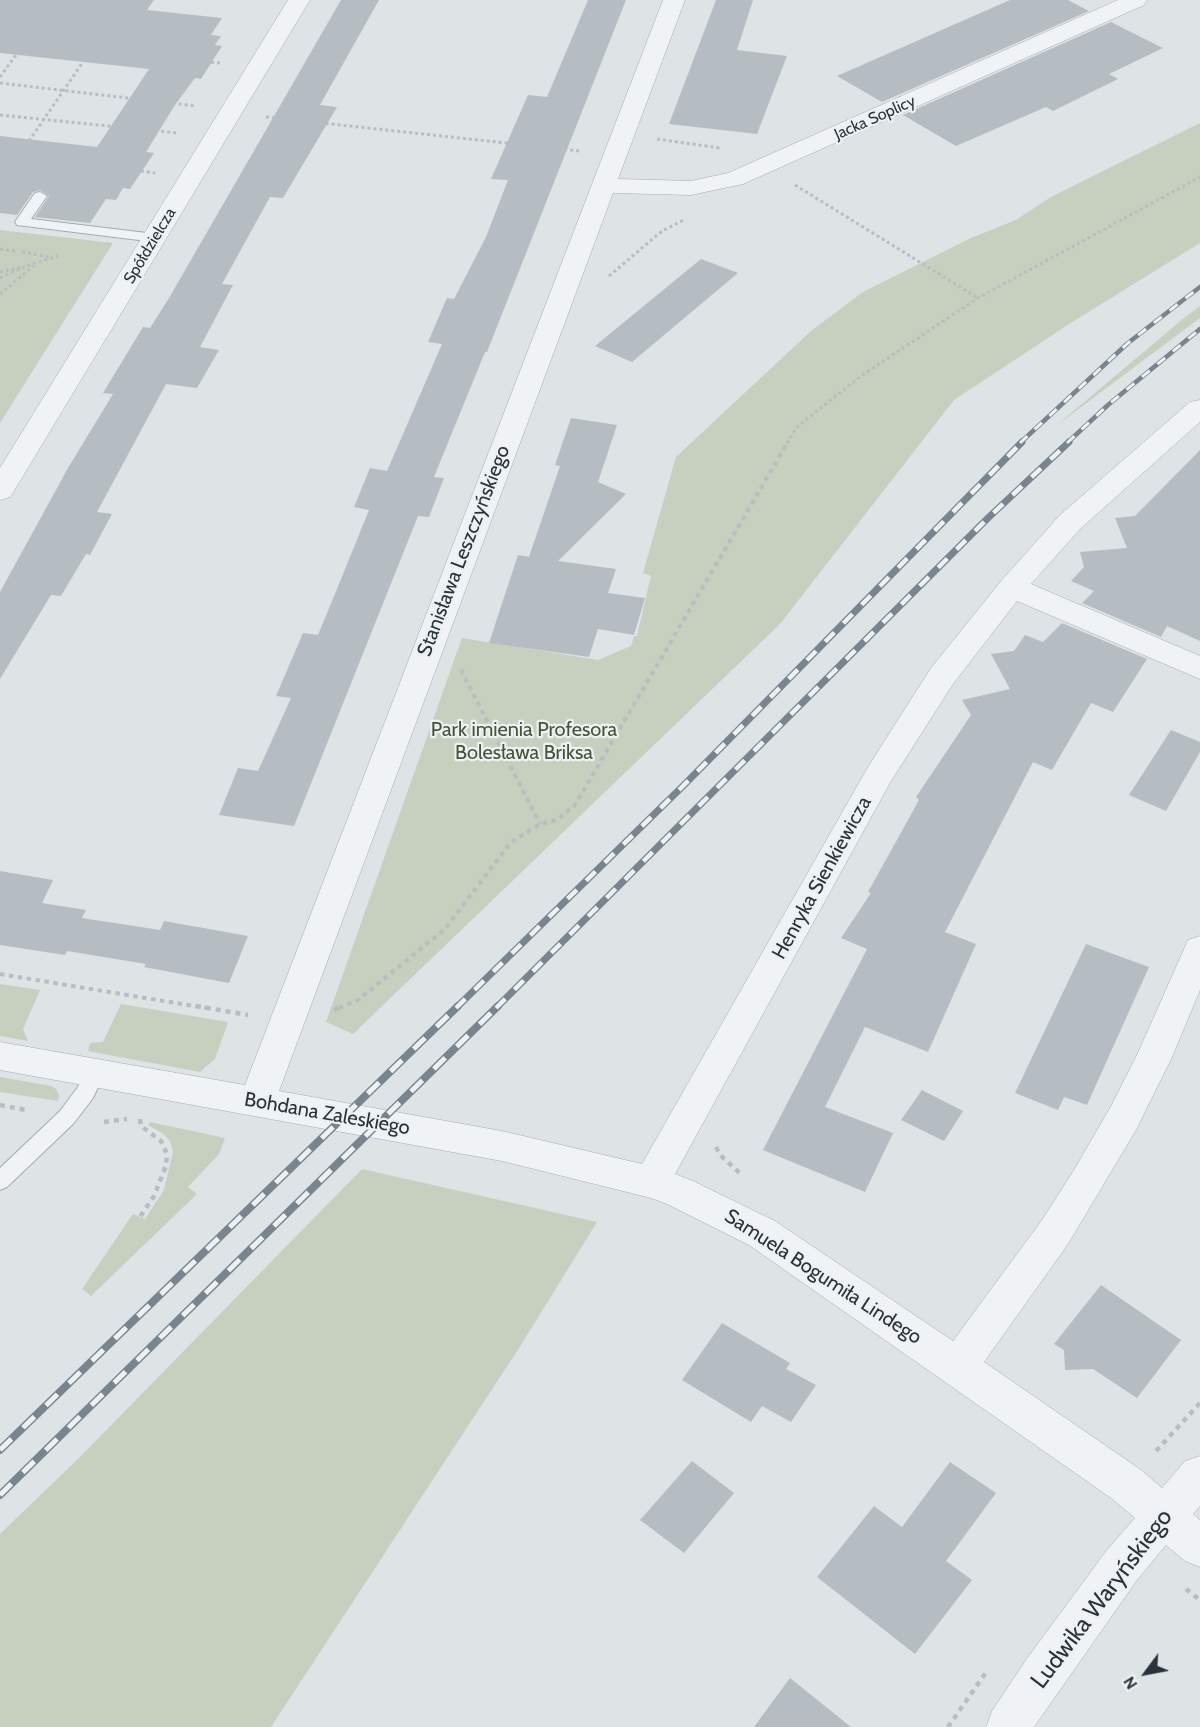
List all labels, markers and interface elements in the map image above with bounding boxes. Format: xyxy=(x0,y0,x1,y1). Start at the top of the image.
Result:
street label: Jacka Soplicy xyxy=(831,92,919,144)
street label: Spółdzielcza xyxy=(120,205,180,287)
street label: Stanisława Leszczyńskiego xyxy=(413,442,515,660)
park label: Park imienia Profesora Bolesława Briksa xyxy=(431,718,617,765)
street label: Henryka Sienkiewicza xyxy=(767,793,877,963)
street label: Bohdana Zaleskiego xyxy=(242,1088,412,1140)
street label: Samuela Bogumiła Lindego xyxy=(720,1204,926,1350)
street label: Ludwika Waryńskiego xyxy=(1025,1504,1179,1694)
north arrow xyxy=(1116,1643,1176,1703)
text: N xyxy=(1119,1673,1141,1693)

